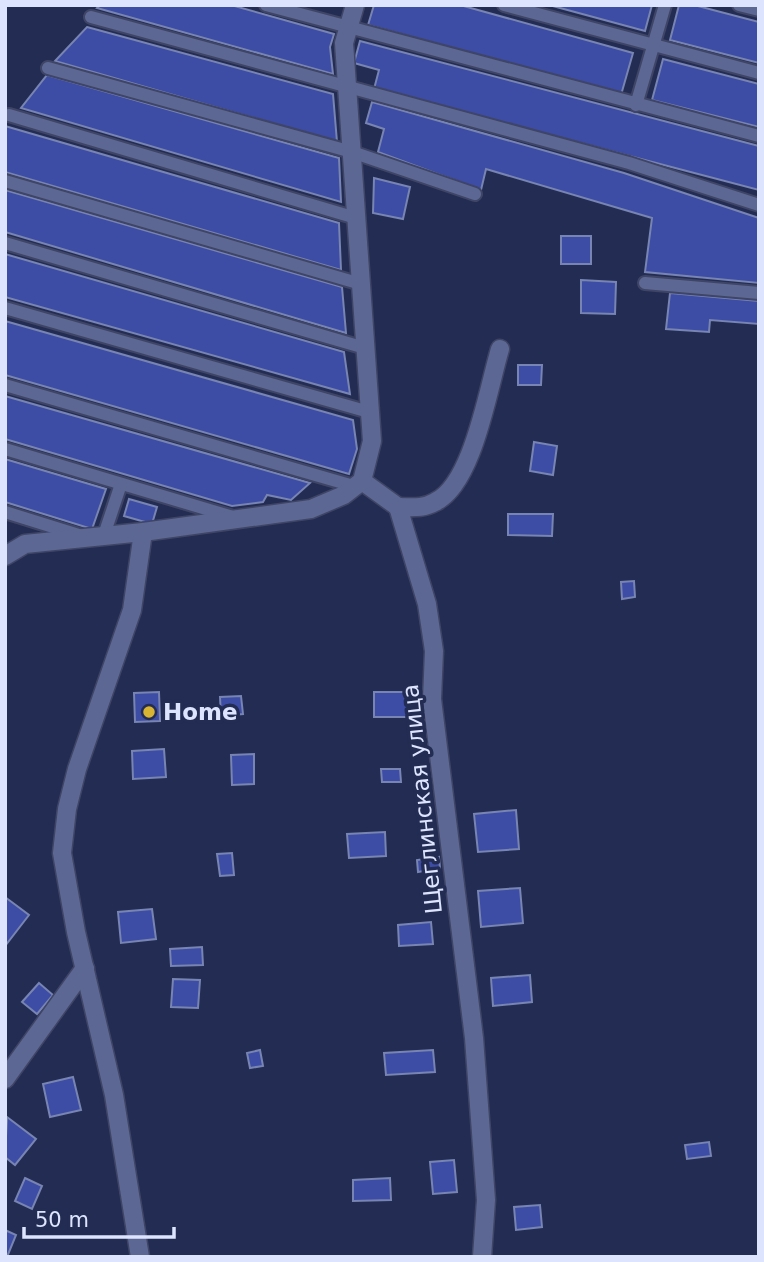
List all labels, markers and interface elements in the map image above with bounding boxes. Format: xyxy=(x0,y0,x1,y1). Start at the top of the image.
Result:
street label: Щеглинская улица xyxy=(397,683,447,915)
place label: Home xyxy=(163,699,238,725)
marker: Home xyxy=(141,704,157,720)
scale bar xyxy=(24,1196,175,1240)
text: 50 m xyxy=(35,1208,89,1232)

